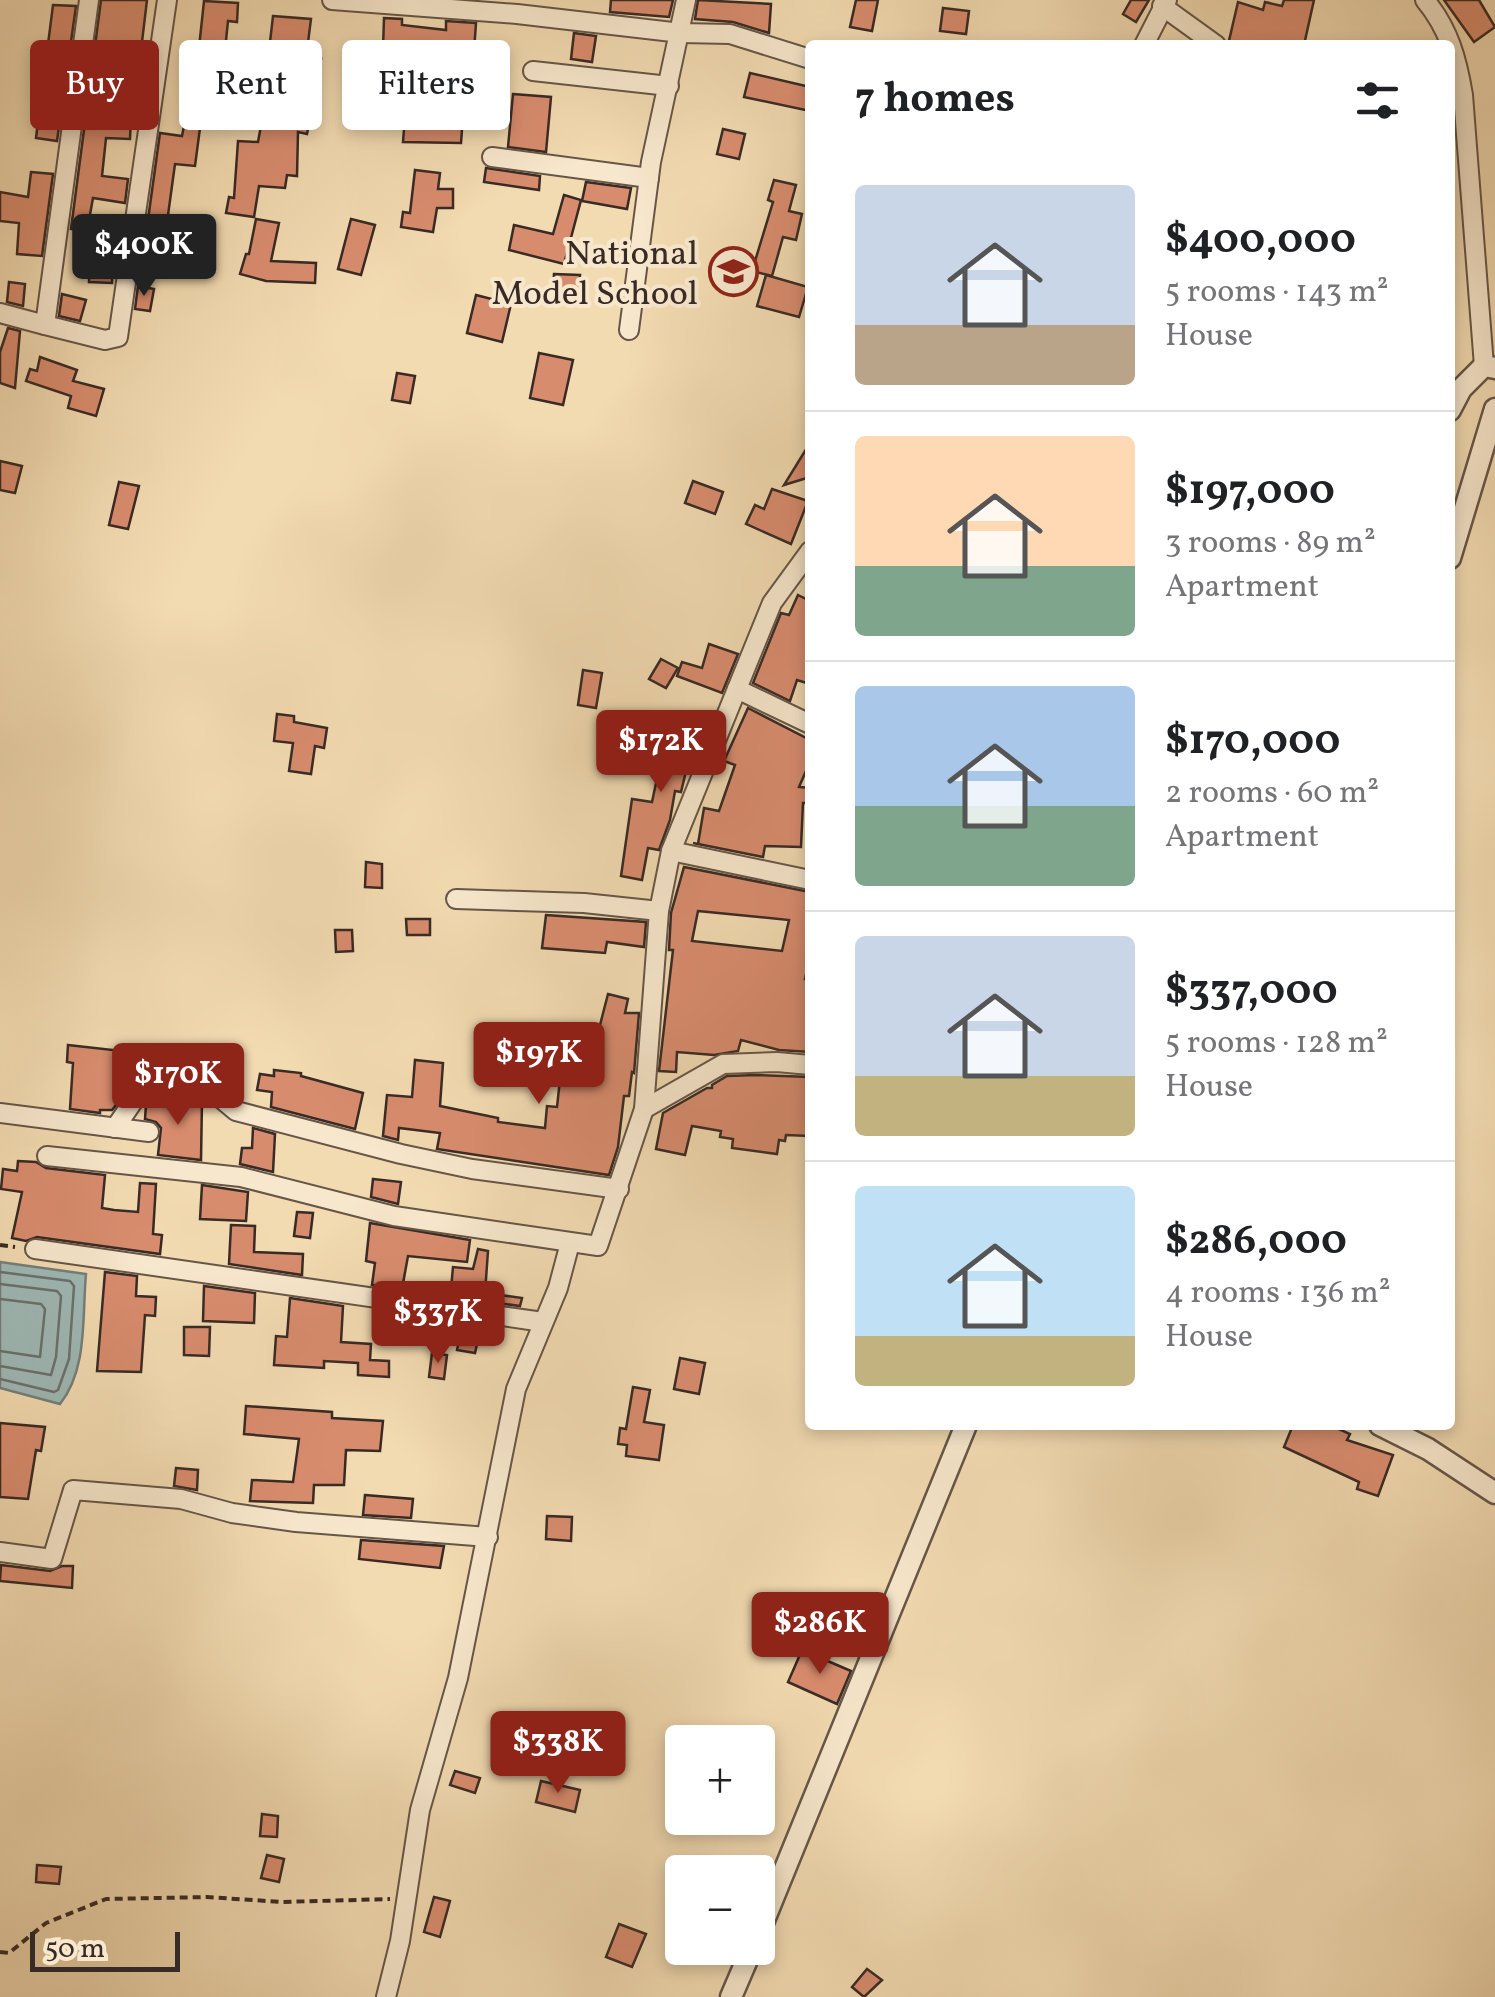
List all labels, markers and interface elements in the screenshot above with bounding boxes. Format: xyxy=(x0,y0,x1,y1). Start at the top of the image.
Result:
chip: Buy xyxy=(30,40,159,130)
chip: Rent xyxy=(179,40,322,130)
chip: Filters xyxy=(342,40,510,130)
text: 7 homes xyxy=(855,71,1015,130)
icon: filters xyxy=(1350,73,1405,128)
text: $400,000 xyxy=(1165,212,1356,271)
pin: $400K xyxy=(74,214,214,299)
text: $400K xyxy=(94,224,194,268)
icon: home xyxy=(935,225,1055,345)
place label: National Model School xyxy=(491,231,698,319)
school or university icon: National Model School xyxy=(707,246,759,298)
text: 5 rooms · 143 m² xyxy=(1165,271,1389,315)
text: House xyxy=(1165,315,1253,359)
text: $197,000 xyxy=(1165,463,1335,522)
icon: home xyxy=(935,476,1055,596)
text: 3 rooms · 89 m² xyxy=(1165,522,1376,566)
text: Apartment xyxy=(1165,566,1319,610)
pin: $172K xyxy=(591,710,731,795)
text: $170,000 xyxy=(1165,713,1340,772)
text: $172K xyxy=(618,720,704,764)
icon: home xyxy=(935,726,1055,846)
text: 2 rooms · 60 m² xyxy=(1165,772,1379,816)
text: Apartment xyxy=(1165,816,1319,860)
text: $337,000 xyxy=(1165,963,1338,1022)
icon: home xyxy=(935,976,1055,1096)
pin: $197K xyxy=(469,1022,609,1107)
text: 5 rooms · 128 m² xyxy=(1165,1022,1388,1066)
text: $197K xyxy=(496,1032,582,1076)
pin: $170K xyxy=(108,1043,248,1128)
text: $170K xyxy=(134,1053,222,1097)
text: House xyxy=(1165,1066,1253,1110)
text: $286,000 xyxy=(1165,1213,1347,1272)
icon: home xyxy=(935,1226,1055,1346)
text: 4 rooms · 136 m² xyxy=(1165,1272,1391,1316)
pin: $337K xyxy=(368,1281,508,1366)
text: $337K xyxy=(394,1291,482,1335)
text: House xyxy=(1165,1316,1253,1360)
pin: $286K xyxy=(750,1592,890,1677)
text: $286K xyxy=(774,1602,866,1646)
pin: $338K xyxy=(488,1711,628,1796)
text: $338K xyxy=(513,1721,604,1765)
map controls xyxy=(665,1725,775,1965)
button: + xyxy=(665,1725,775,1835)
button: − xyxy=(665,1855,775,1965)
scale bar xyxy=(30,1927,180,1972)
text: 50 m xyxy=(45,1930,105,1969)

